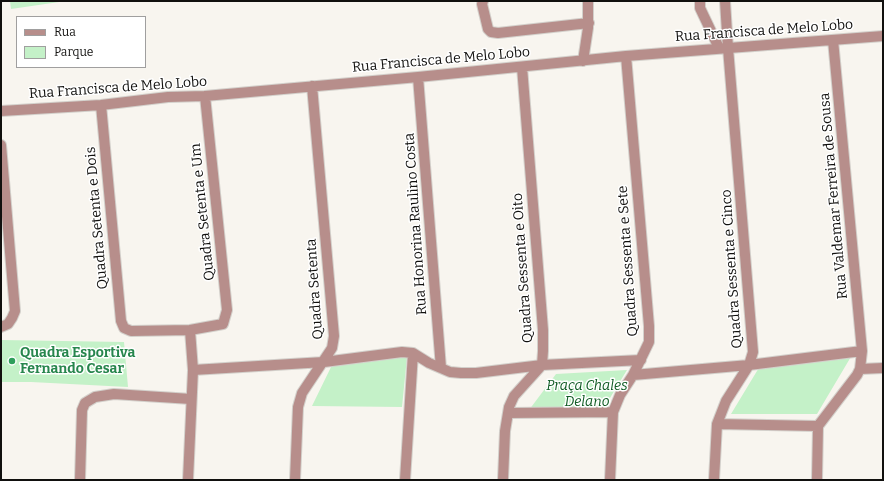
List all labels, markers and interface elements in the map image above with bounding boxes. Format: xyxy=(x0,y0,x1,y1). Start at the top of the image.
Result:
legend xyxy=(16,16,146,68)
street label: Rua Francisca de Melo Lobo xyxy=(674,16,854,46)
text: Rua xyxy=(54,25,76,39)
street label: Rua Francisca de Melo Lobo xyxy=(351,44,531,76)
text: Parque xyxy=(54,45,93,59)
street label: Rua Francisca de Melo Lobo xyxy=(28,73,208,103)
street label: Rua Valdemar Ferreira de Sousa xyxy=(817,92,851,300)
street label: Rua Honorina Raulino Costa xyxy=(401,132,431,316)
street label: Quadra Setenta e Um xyxy=(187,142,219,282)
street label: Quadra Setenta e Dois xyxy=(82,146,112,290)
street label: Quadra Sessenta e Sete xyxy=(614,185,642,337)
street label: Quadra Sessenta e Cinco xyxy=(718,189,746,349)
street label: Quadra Sessenta e Oito xyxy=(509,193,537,343)
street label: Quadra Setenta xyxy=(303,238,327,340)
place label: Quadra Esportiva Fernando Cesar xyxy=(20,345,135,378)
marker: Quadra Esportiva Fernando Cesar xyxy=(7,356,17,366)
park label: Praça Chales Delano xyxy=(546,378,628,410)

